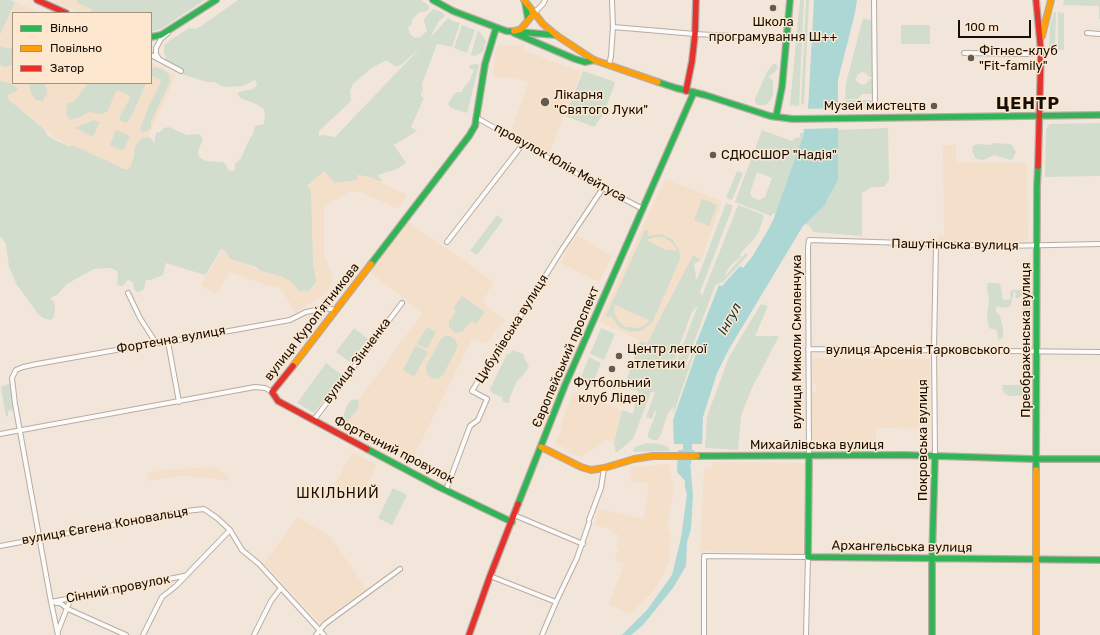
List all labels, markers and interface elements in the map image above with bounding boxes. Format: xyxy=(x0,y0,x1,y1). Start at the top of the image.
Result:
marker: Школа програмування Ш++ xyxy=(768,3,778,13)
legend xyxy=(12,12,152,84)
scale bar xyxy=(960,12,1033,38)
place label: Школа програмування Ш++ xyxy=(709,14,837,45)
text: 100 m xyxy=(965,20,999,34)
text: Вільно xyxy=(50,21,88,35)
text: Повільно xyxy=(50,41,102,55)
place label: Фітнес-клуб "Fit-family" xyxy=(979,43,1058,74)
marker: Фітнес-клуб "Fit-family" xyxy=(966,53,976,63)
text: Затор xyxy=(50,61,84,75)
place label: Лікарня "Святого Луки" xyxy=(554,87,648,118)
district label: ЦЕНТР xyxy=(996,94,1060,114)
marker: Лікарня "Святого Луки" xyxy=(539,96,551,108)
place label: Музей мистецтв xyxy=(824,98,926,114)
marker: Музей мистецтв xyxy=(929,101,939,111)
street label: провулок Юлія Мейтуса xyxy=(491,120,629,206)
place label: СДЮСШОР "Надія" xyxy=(721,147,837,163)
marker: СДЮСШОР "Надія" xyxy=(708,150,718,160)
street label: Пашутінська вулиця xyxy=(891,236,1019,254)
street label: вулиця Миколи Смоленчука xyxy=(789,255,805,429)
street label: вулиця Куропʼятникова xyxy=(261,260,363,384)
street label: Преображенська вулиця xyxy=(1018,262,1034,418)
street label: Цибулівська вулиця xyxy=(472,272,552,386)
street label: Європейський проспект xyxy=(529,284,603,430)
water label: Інгул xyxy=(714,300,746,338)
street label: вулиця Зінченка xyxy=(320,315,394,407)
street label: Фортечна вулиця xyxy=(115,323,227,357)
place label: Центр легкої атлетики xyxy=(627,341,707,372)
street label: вулиця Арсенія Тарковського xyxy=(826,342,1010,358)
marker: Центр легкої атлетики xyxy=(614,351,624,361)
marker: Футбольний клуб Лідер xyxy=(607,364,617,374)
place label: Футбольний клуб Лідер xyxy=(573,375,651,406)
street label: Покровська вулиця xyxy=(915,379,931,501)
street label: Фортечний провулок xyxy=(331,413,457,487)
street label: Михайлівська вулиця xyxy=(750,437,884,453)
district label: ШКІЛЬНИЙ xyxy=(296,486,380,502)
street label: вулиця Євгена Коновальця xyxy=(21,504,189,548)
street label: Архангельська вулиця xyxy=(831,538,973,556)
street label: Сінний провулок xyxy=(65,571,171,607)

